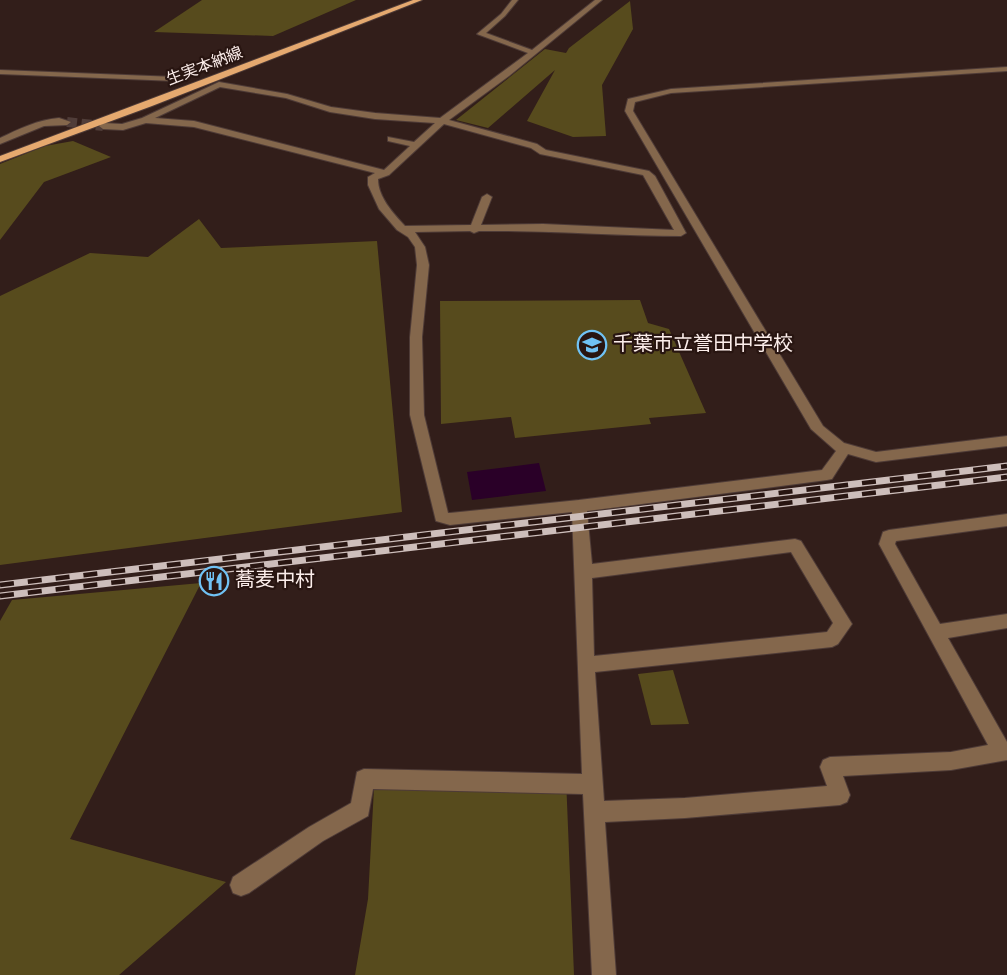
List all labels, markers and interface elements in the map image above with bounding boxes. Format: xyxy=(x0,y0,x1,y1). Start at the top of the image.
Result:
street label: 生実本納線 xyxy=(164,43,246,91)
school or university icon: 千葉市立誉田中学校 xyxy=(576,329,608,361)
place label: 千葉市立誉田中学校 xyxy=(613,332,793,358)
restaurant icon: 蕎麦中村 xyxy=(198,565,230,597)
place label: 蕎麦中村 xyxy=(235,568,315,594)

